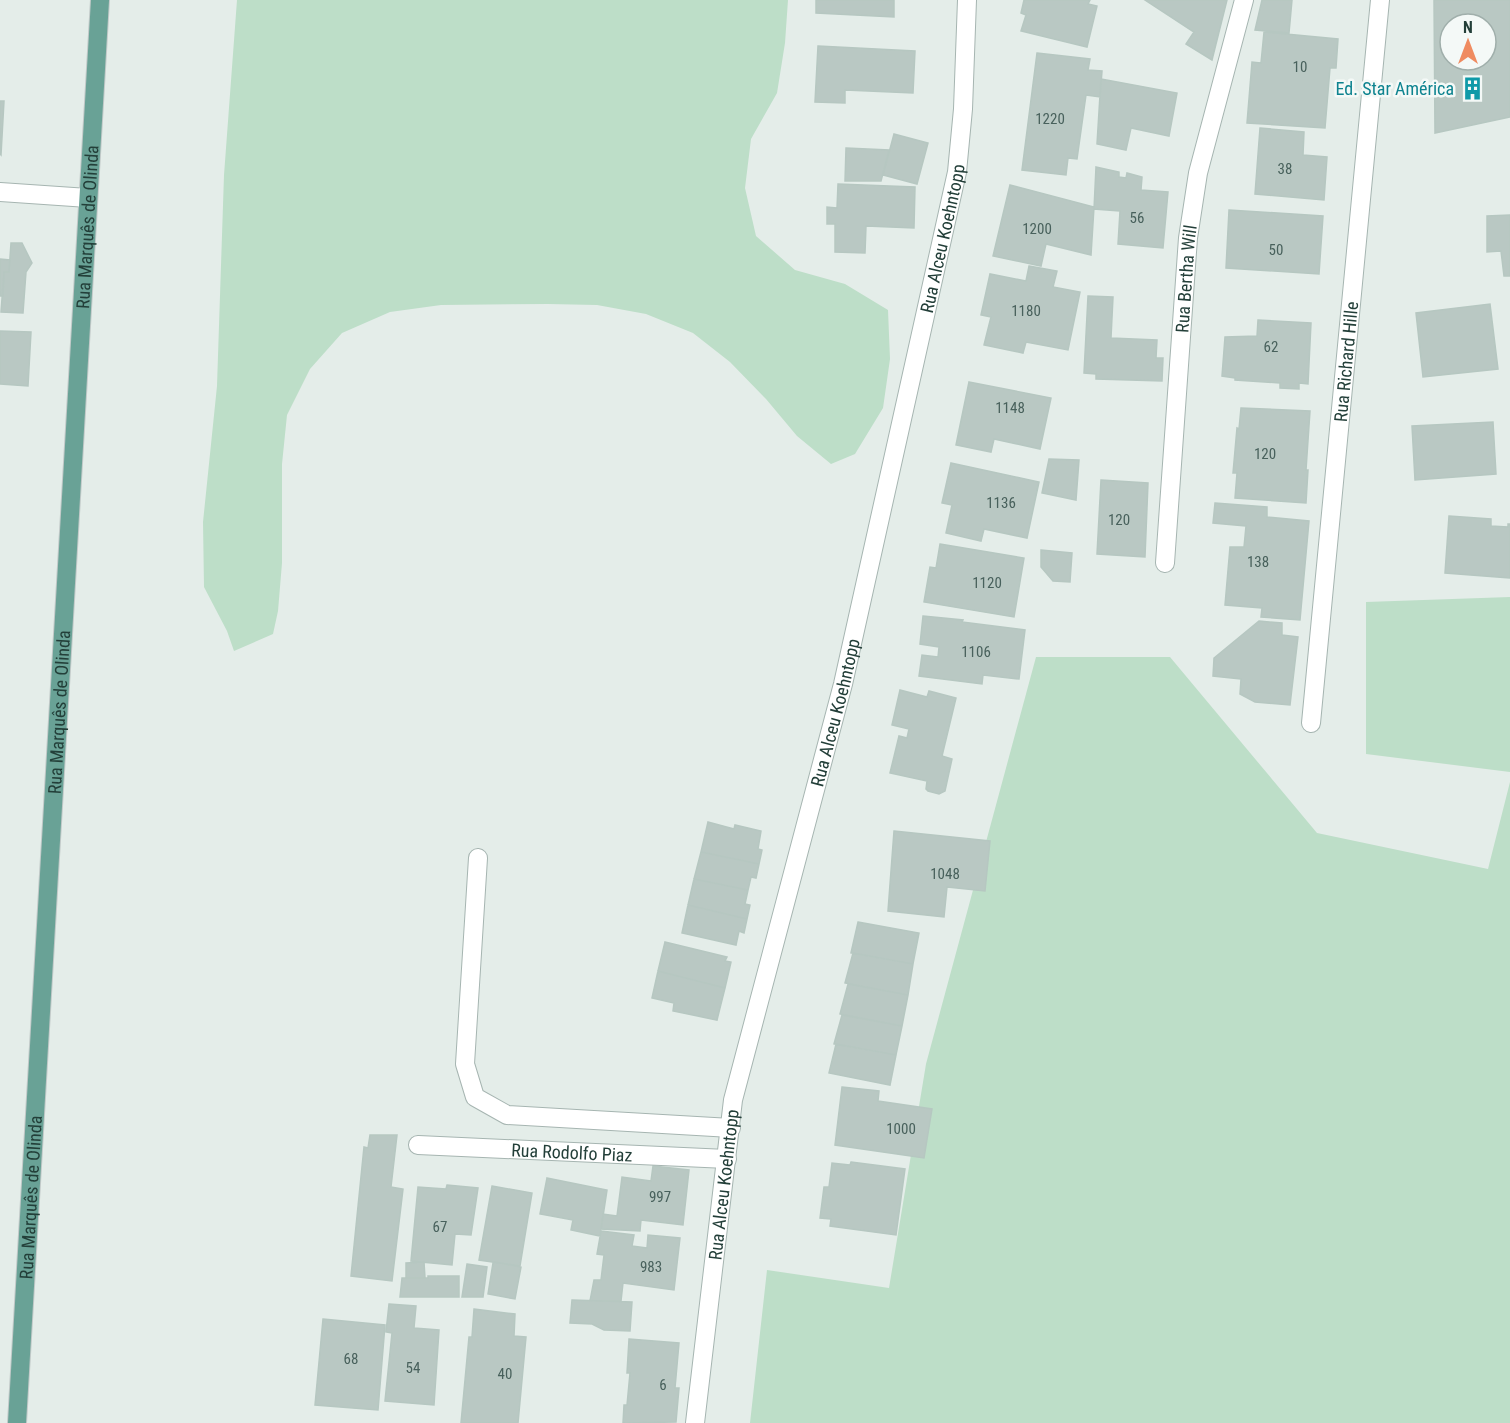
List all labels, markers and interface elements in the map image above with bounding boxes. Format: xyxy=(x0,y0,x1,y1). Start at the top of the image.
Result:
north arrow xyxy=(1438,12,1498,72)
text: N xyxy=(1463,18,1473,37)
house number: 10 xyxy=(1293,58,1307,76)
building icon: Ed. Star América xyxy=(1459,75,1485,101)
place label: Ed. Star América xyxy=(1336,78,1454,99)
house number: 1220 xyxy=(1035,110,1065,128)
street label: Rua Marquês de Olinda xyxy=(72,145,102,310)
house number: 38 xyxy=(1278,160,1292,178)
street label: Rua Alceu Koehntopp xyxy=(915,163,968,315)
house number: 56 xyxy=(1130,209,1144,227)
house number: 1200 xyxy=(1022,220,1052,238)
street label: Rua Bertha Will xyxy=(1171,223,1200,333)
house number: 50 xyxy=(1269,241,1283,259)
street label: Rua Richard Hille xyxy=(1329,301,1362,423)
house number: 1180 xyxy=(1011,302,1041,320)
house number: 62 xyxy=(1264,338,1278,356)
house number: 1148 xyxy=(995,399,1025,417)
house number: 120 xyxy=(1254,445,1276,463)
house number: 1136 xyxy=(986,494,1016,512)
house number: 120 xyxy=(1108,511,1130,529)
house number: 138 xyxy=(1247,553,1269,571)
house number: 1120 xyxy=(972,574,1002,592)
street label: Rua Marquês de Olinda xyxy=(43,630,74,795)
street label: Rua Alceu Koehntopp xyxy=(806,636,863,789)
house number: 1106 xyxy=(961,643,991,661)
house number: 1048 xyxy=(930,865,960,883)
street label: Rua Alceu Koehntopp xyxy=(704,1108,742,1261)
street label: Rua Marquês de Olinda xyxy=(15,1115,45,1280)
house number: 1000 xyxy=(886,1120,916,1138)
street label: Rua Rodolfo Piaz xyxy=(511,1139,633,1165)
house number: 997 xyxy=(649,1188,671,1206)
house number: 67 xyxy=(433,1218,447,1236)
house number: 983 xyxy=(640,1258,662,1276)
house number: 68 xyxy=(344,1350,358,1368)
house number: 54 xyxy=(406,1359,420,1377)
house number: 40 xyxy=(498,1365,512,1383)
house number: 6 xyxy=(659,1376,667,1394)

